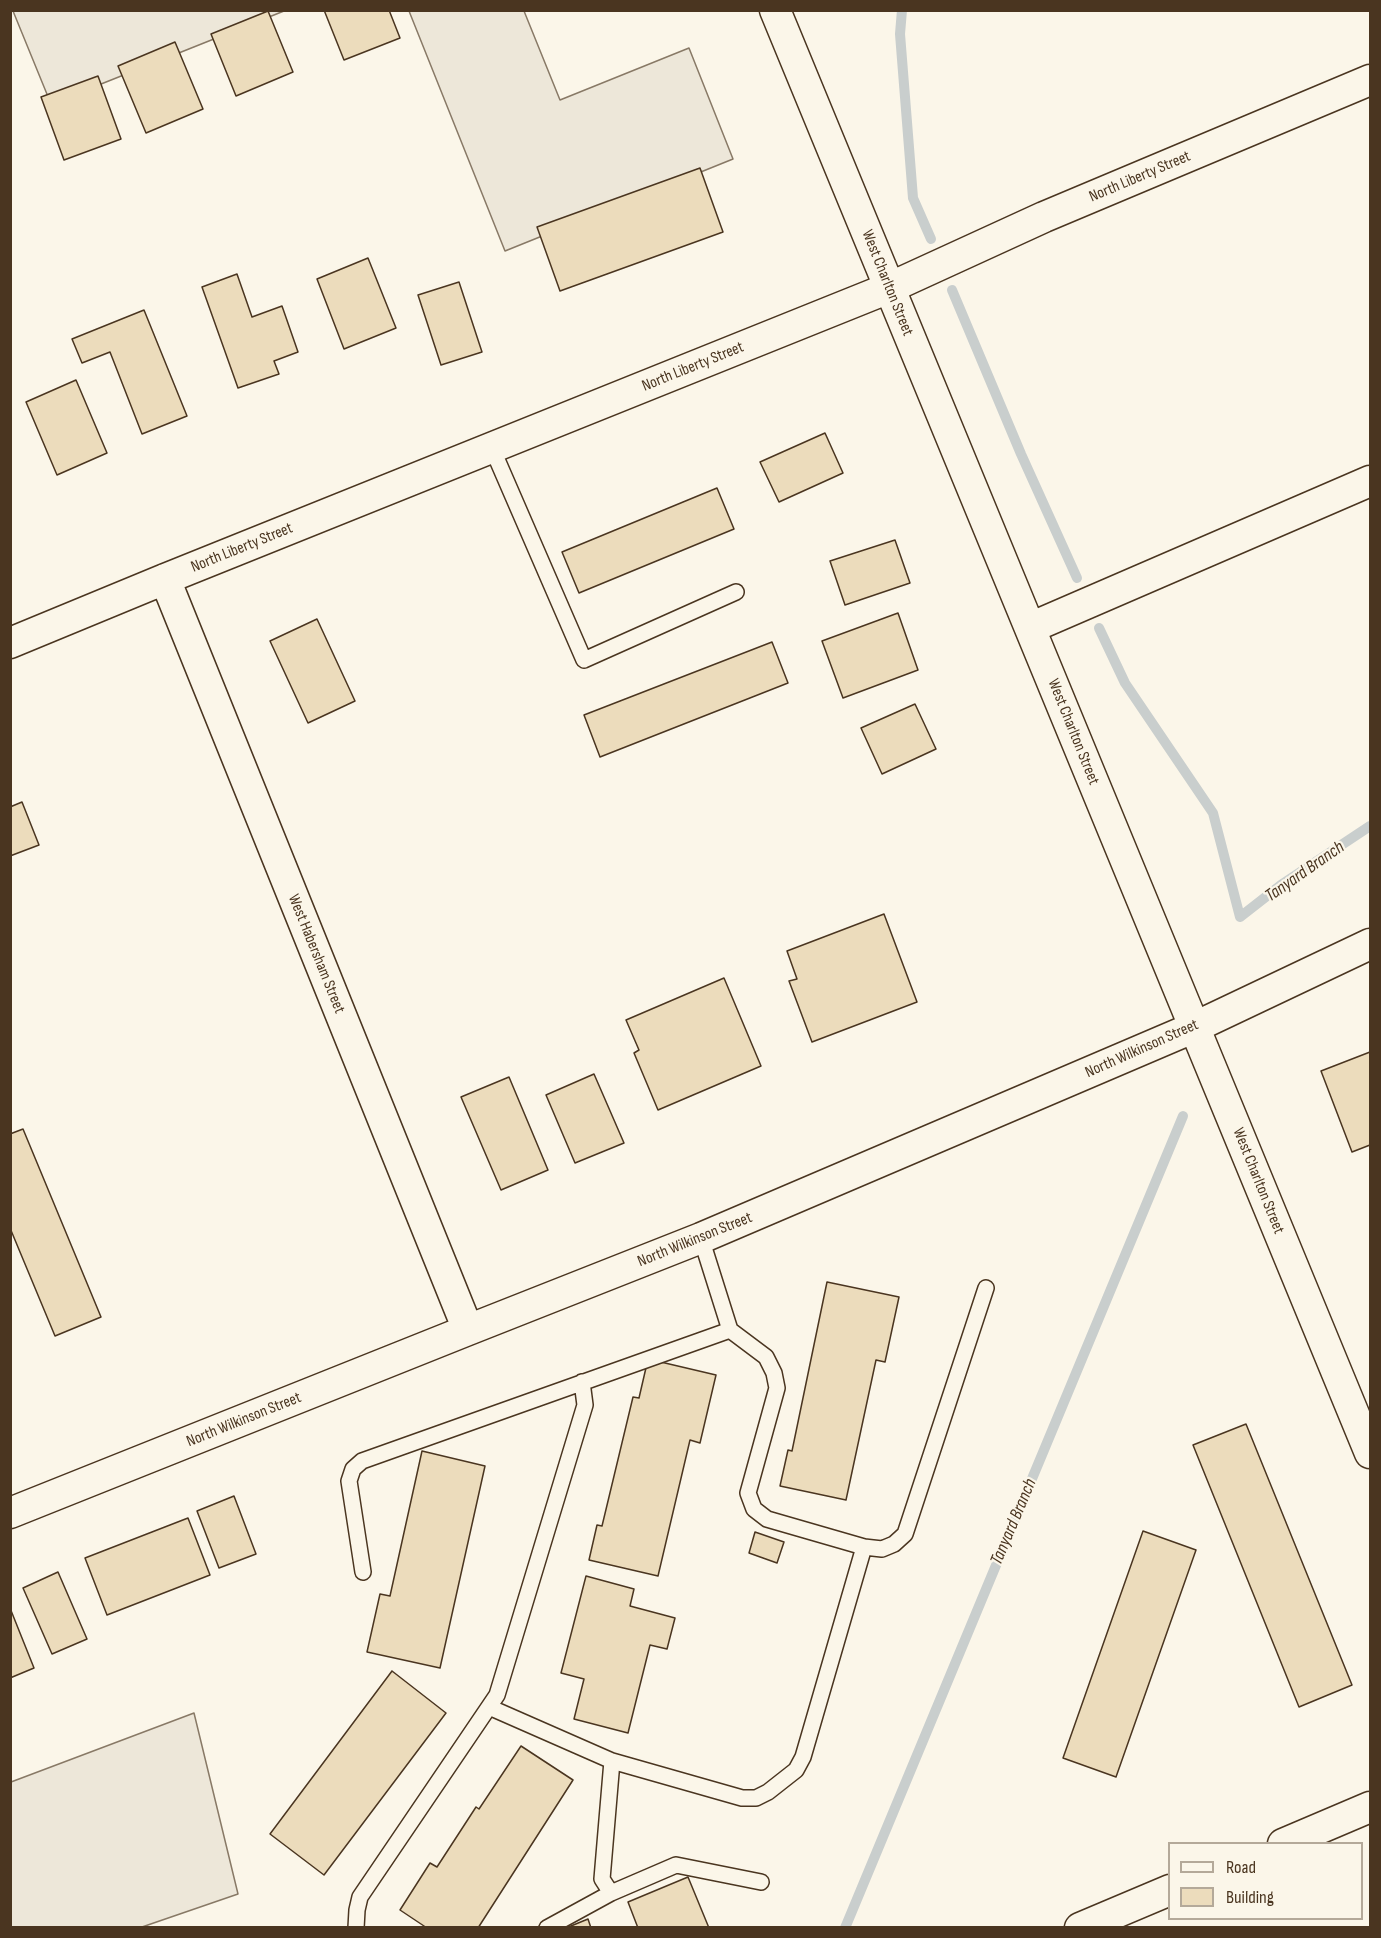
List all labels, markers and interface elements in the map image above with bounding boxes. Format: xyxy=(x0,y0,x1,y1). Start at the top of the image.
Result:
street label: North Liberty Street xyxy=(1087,147,1193,207)
street label: West Charlton Street xyxy=(857,227,917,339)
street label: North Liberty Street xyxy=(639,338,747,396)
street label: North Liberty Street xyxy=(188,519,296,577)
street label: West Charlton Street xyxy=(1043,676,1103,788)
water label: Tanyard Branch xyxy=(1261,837,1349,907)
street label: West Habersham Street xyxy=(283,892,349,1016)
street label: North Wilkinson Street xyxy=(1083,1015,1201,1083)
street label: West Charlton Street xyxy=(1228,1125,1288,1237)
street label: North Wilkinson Street xyxy=(635,1208,755,1272)
street label: North Wilkinson Street xyxy=(184,1388,304,1452)
water label: Tanyard Branch xyxy=(986,1476,1042,1568)
legend xyxy=(1168,1842,1363,1920)
text: Road xyxy=(1226,1857,1256,1878)
text: Building xyxy=(1226,1887,1274,1908)

